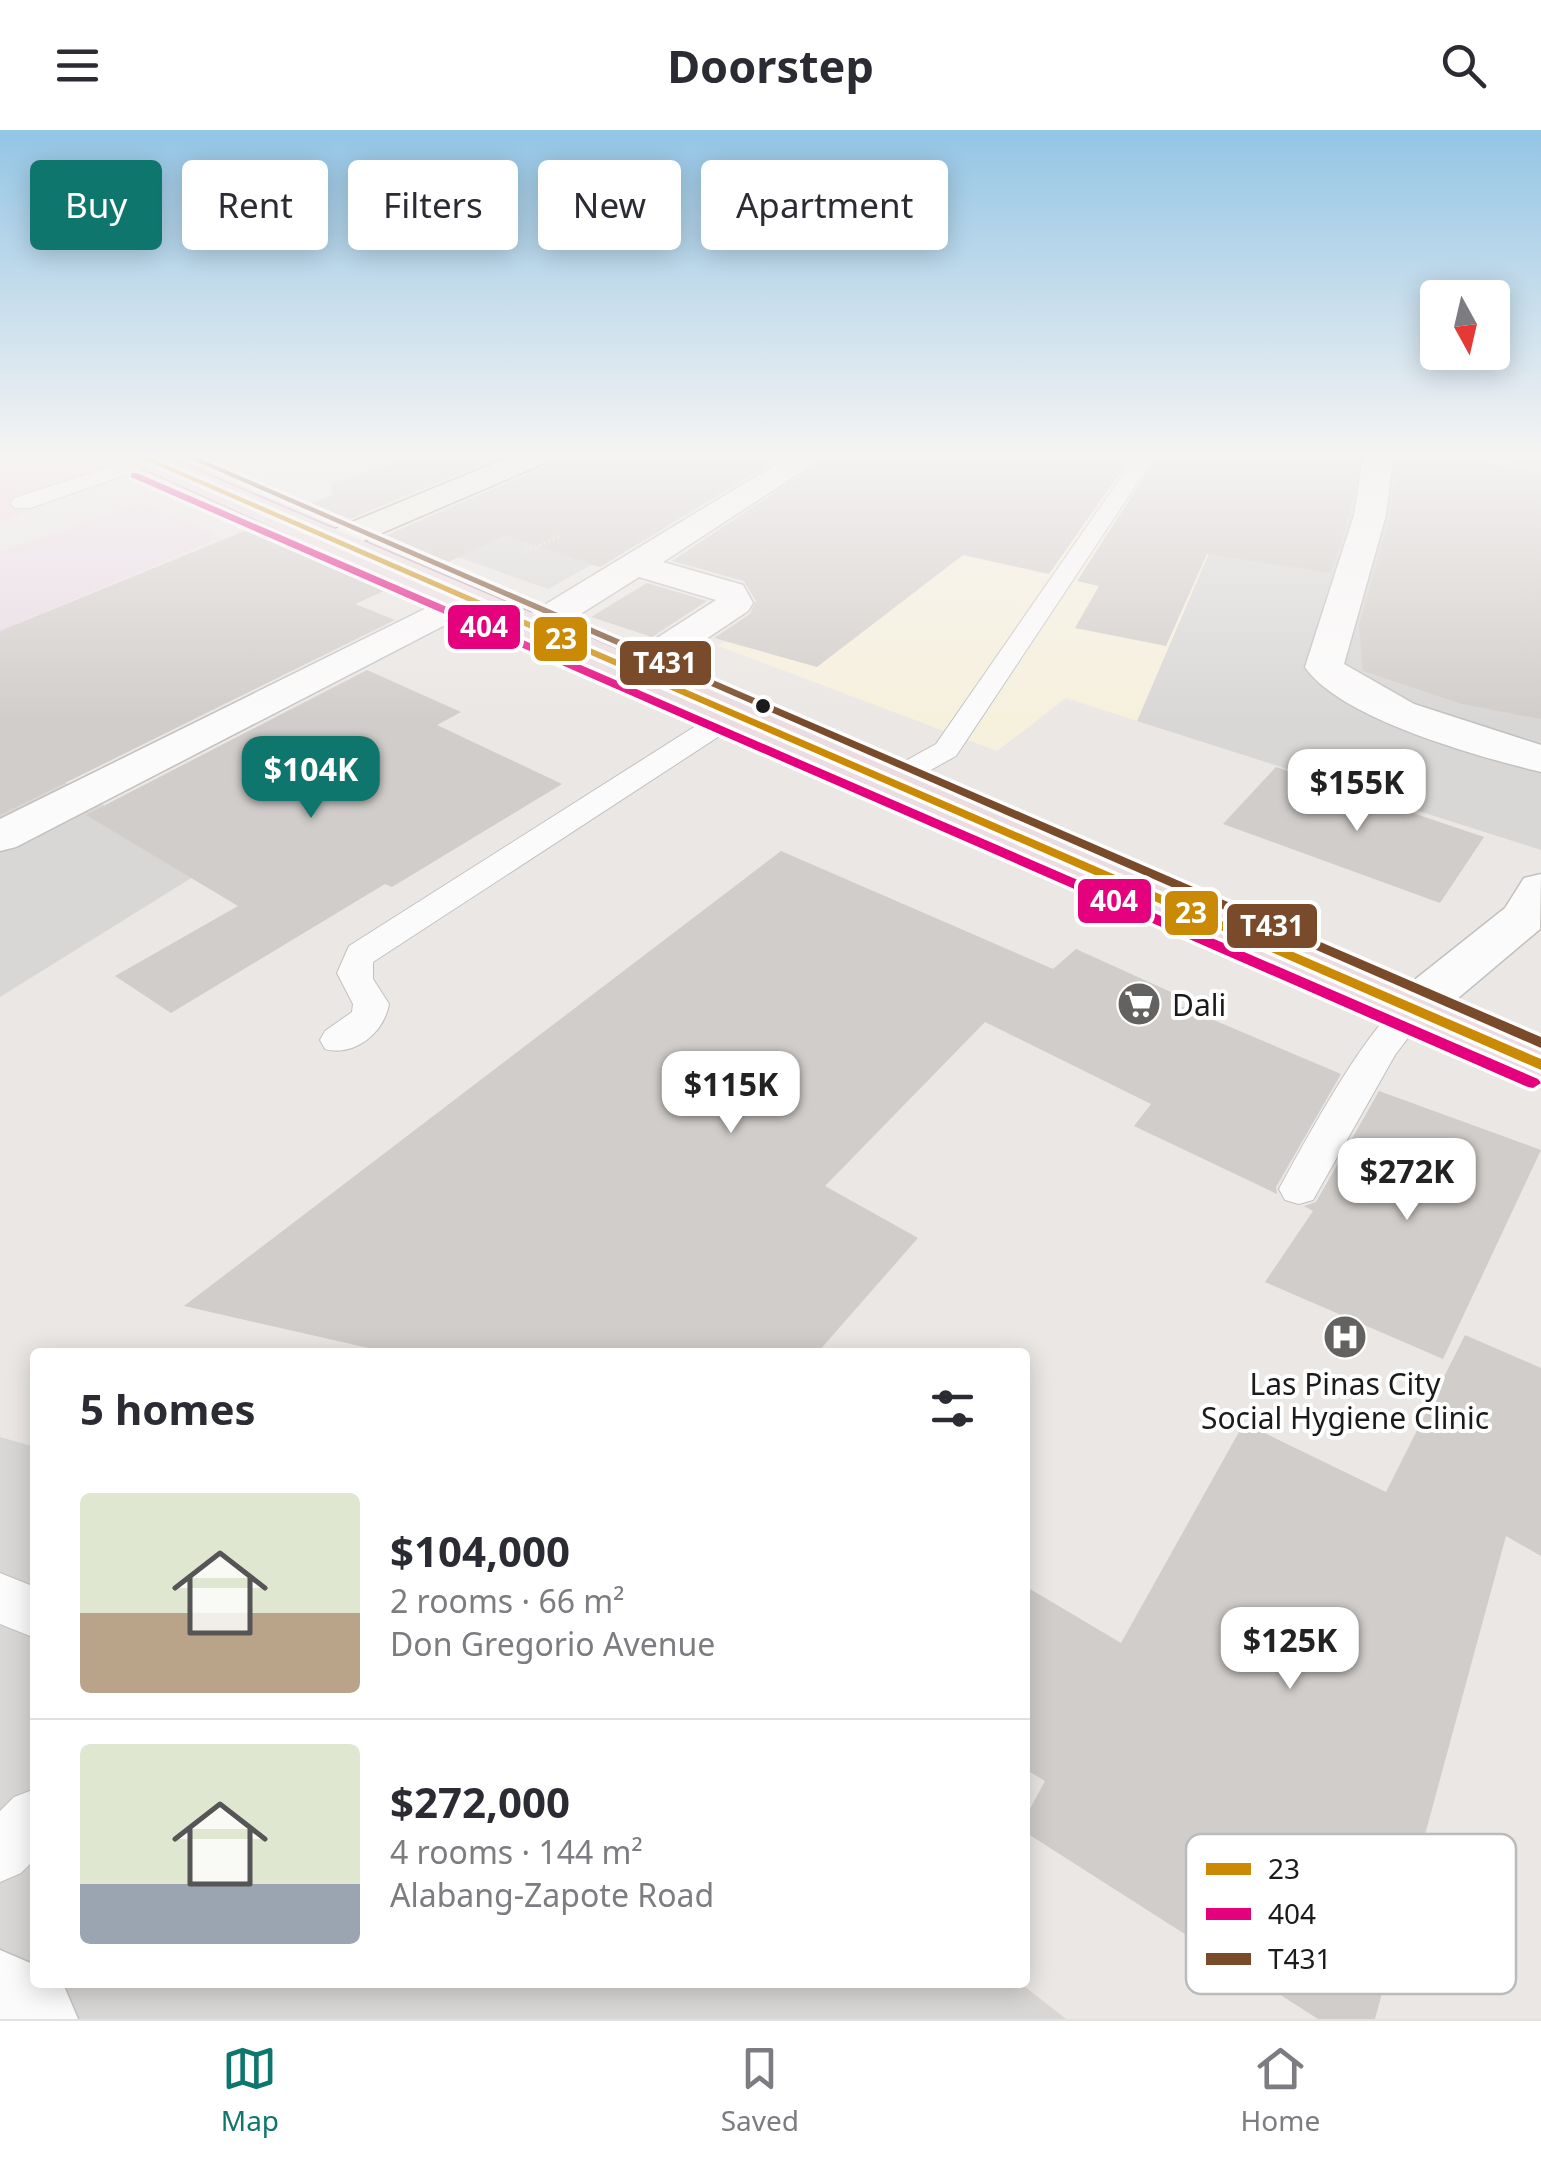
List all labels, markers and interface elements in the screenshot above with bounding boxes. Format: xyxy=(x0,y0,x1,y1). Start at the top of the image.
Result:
text: Doorstep xyxy=(667,35,874,96)
icon: menu xyxy=(50,38,105,93)
icon: search xyxy=(1436,38,1491,93)
chip: Buy xyxy=(30,160,162,250)
chip: Rent xyxy=(182,160,328,250)
chip: Filters xyxy=(348,160,518,250)
chip: New xyxy=(538,160,681,250)
chip: Apartment xyxy=(701,160,948,250)
north arrow xyxy=(1420,280,1510,370)
map controls xyxy=(1420,280,1510,370)
line badge: 404 xyxy=(446,603,522,651)
text: 404 xyxy=(460,607,508,645)
line badge: 23 xyxy=(532,615,589,663)
text: 23 xyxy=(545,619,577,657)
line badge: T431 xyxy=(618,639,713,687)
text: T431 xyxy=(633,643,697,681)
unlabelled marker xyxy=(753,696,773,716)
pin: $104K xyxy=(241,736,381,821)
text: $104K xyxy=(264,747,358,790)
pin: $155K xyxy=(1287,749,1427,834)
text: $155K xyxy=(1310,760,1404,803)
line badge: 404 xyxy=(1076,877,1153,925)
text: 404 xyxy=(1090,881,1138,919)
line badge: 23 xyxy=(1163,889,1220,937)
text: 23 xyxy=(1175,893,1207,931)
line badge: T431 xyxy=(1225,902,1319,950)
text: T431 xyxy=(1240,906,1304,944)
supermarket icon: Dali xyxy=(1116,981,1162,1027)
place label: Dali xyxy=(1172,984,1226,1025)
pin: $115K xyxy=(661,1051,801,1136)
text: $115K xyxy=(684,1062,778,1105)
pin: $272K xyxy=(1337,1138,1477,1223)
text: $272K xyxy=(1360,1149,1454,1192)
hospital icon: Las Pinas City Social Hygiene Clinic xyxy=(1322,1314,1368,1360)
place label: Las Pinas City Social Hygiene Clinic xyxy=(1201,1363,1489,1438)
text: 5 homes xyxy=(80,1380,256,1437)
icon: filters xyxy=(925,1381,980,1436)
text: $104,000 xyxy=(390,1522,570,1579)
icon: home xyxy=(160,1533,280,1653)
text: 2 rooms · 66 m² xyxy=(390,1579,624,1622)
pin: $125K xyxy=(1220,1607,1360,1692)
text: $125K xyxy=(1243,1618,1337,1661)
text: Don Gregorio Avenue xyxy=(390,1622,715,1665)
text: $272,000 xyxy=(390,1773,570,1830)
icon: home xyxy=(160,1784,280,1904)
text: 4 rooms · 144 m² xyxy=(390,1830,643,1873)
legend xyxy=(1186,1834,1516,1994)
text: 23 xyxy=(1268,1849,1300,1887)
text: Alabang-Zapote Road xyxy=(390,1873,714,1916)
text: 404 xyxy=(1268,1894,1316,1932)
text: T431 xyxy=(1268,1939,1332,1977)
tab: Map xyxy=(221,2041,279,2139)
tab: Saved xyxy=(721,2041,799,2139)
tab: Home xyxy=(1241,2041,1320,2139)

